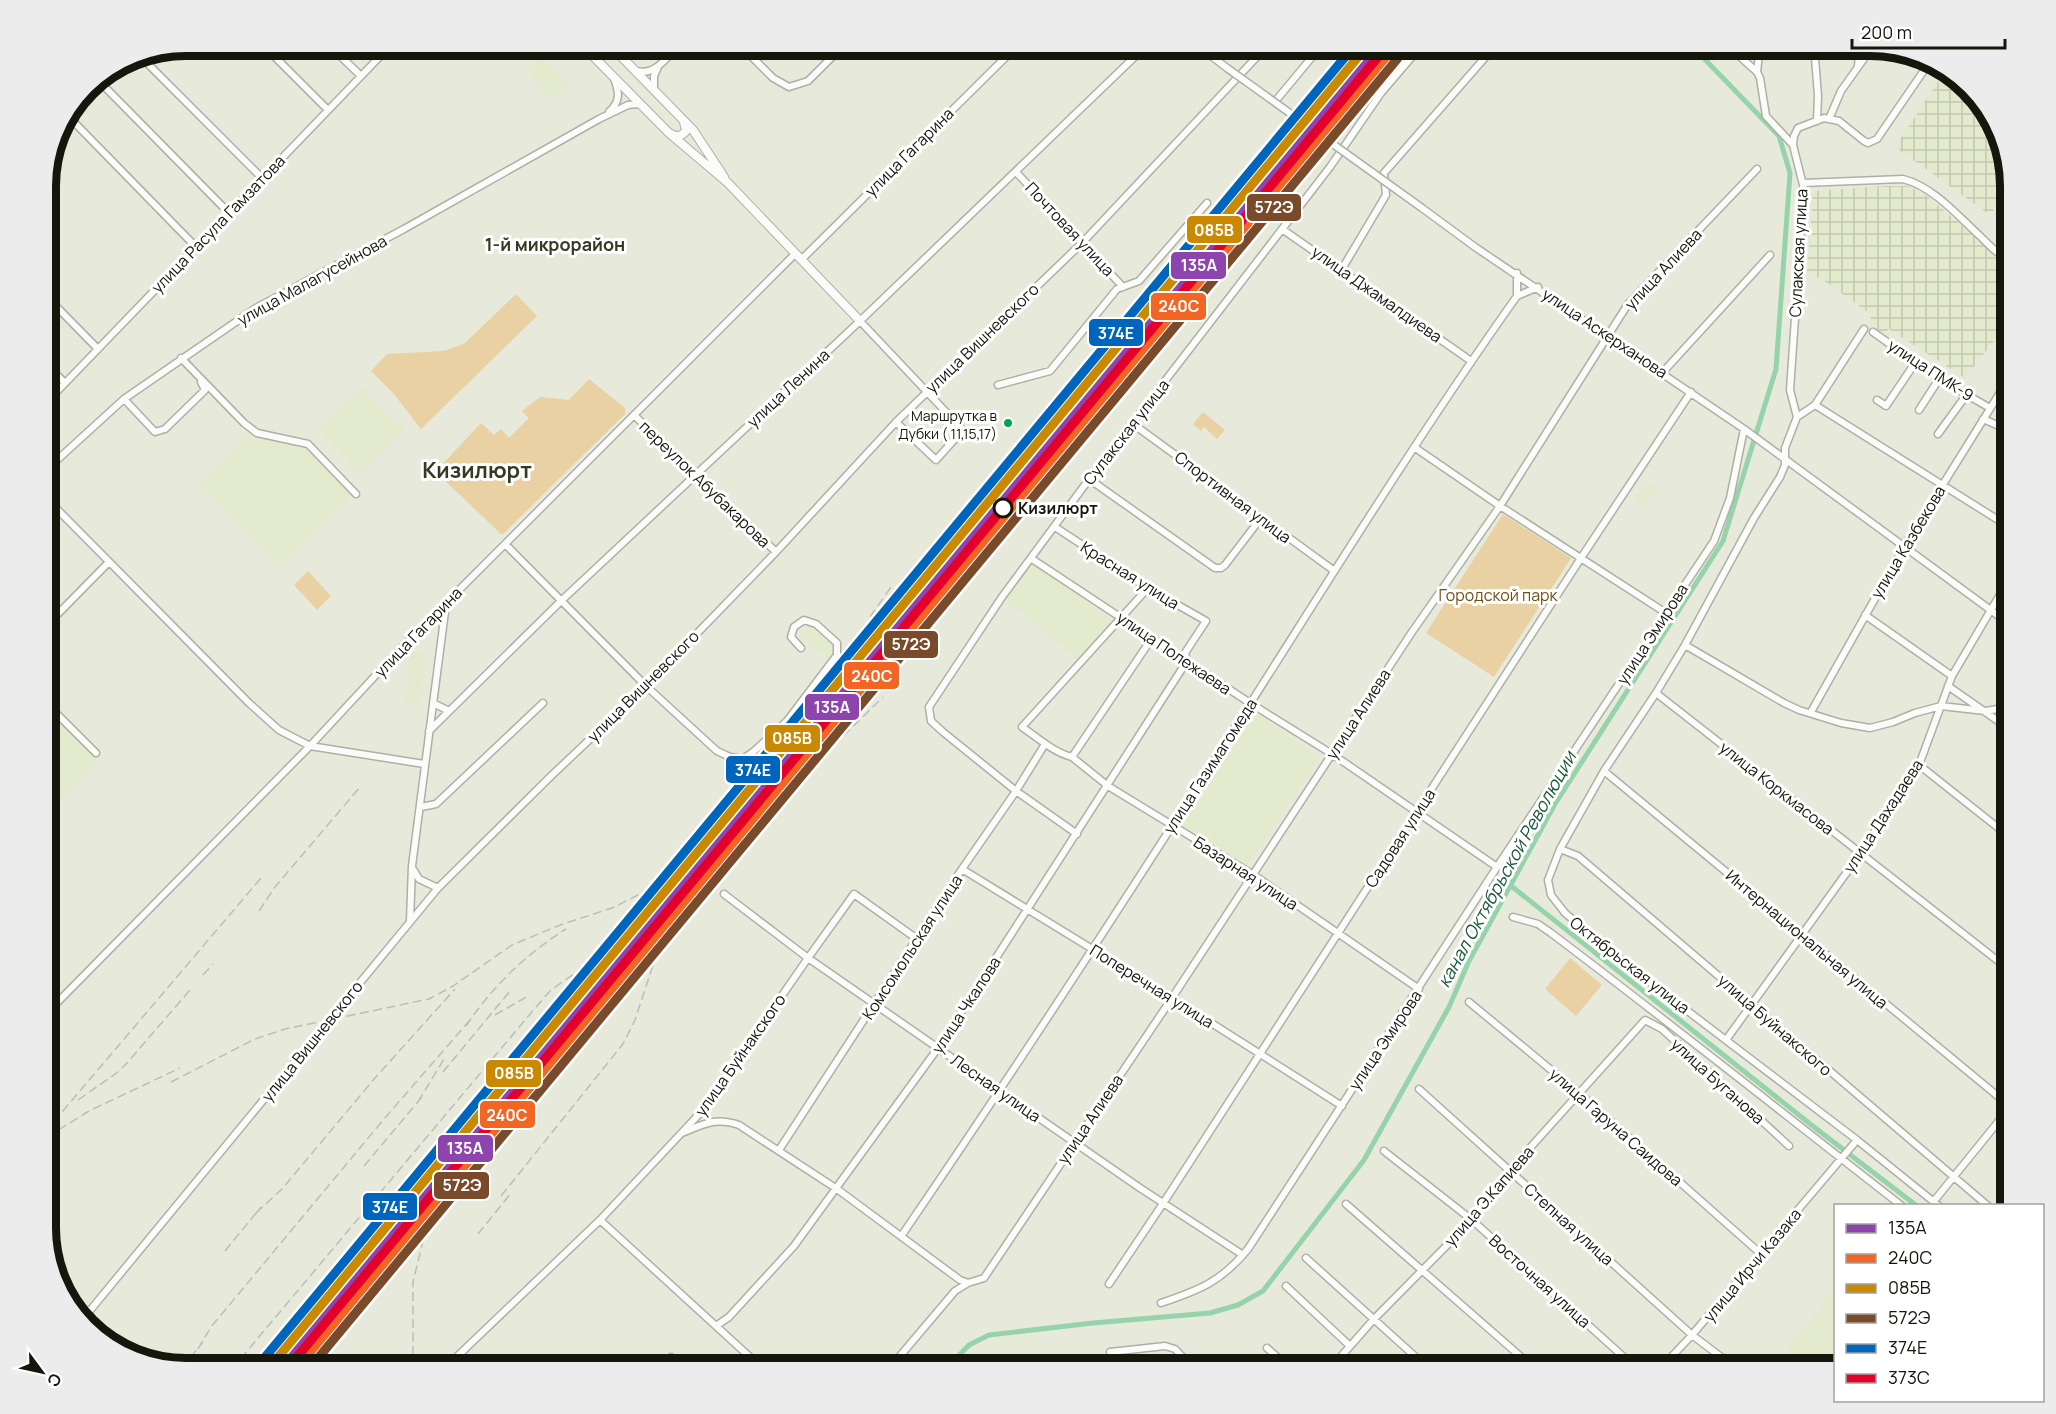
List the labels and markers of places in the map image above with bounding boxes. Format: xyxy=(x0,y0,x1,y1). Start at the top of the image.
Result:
place label: Маршрутка в Дубки ( 11,15,17) xyxy=(898,406,998,443)
marker: Маршрутка в Дубки ( 11,15,17) xyxy=(1002,417,1014,429)
place label: Кизилюрт xyxy=(1018,497,1098,519)
marker: Кизилюрт xyxy=(993,498,1013,518)

